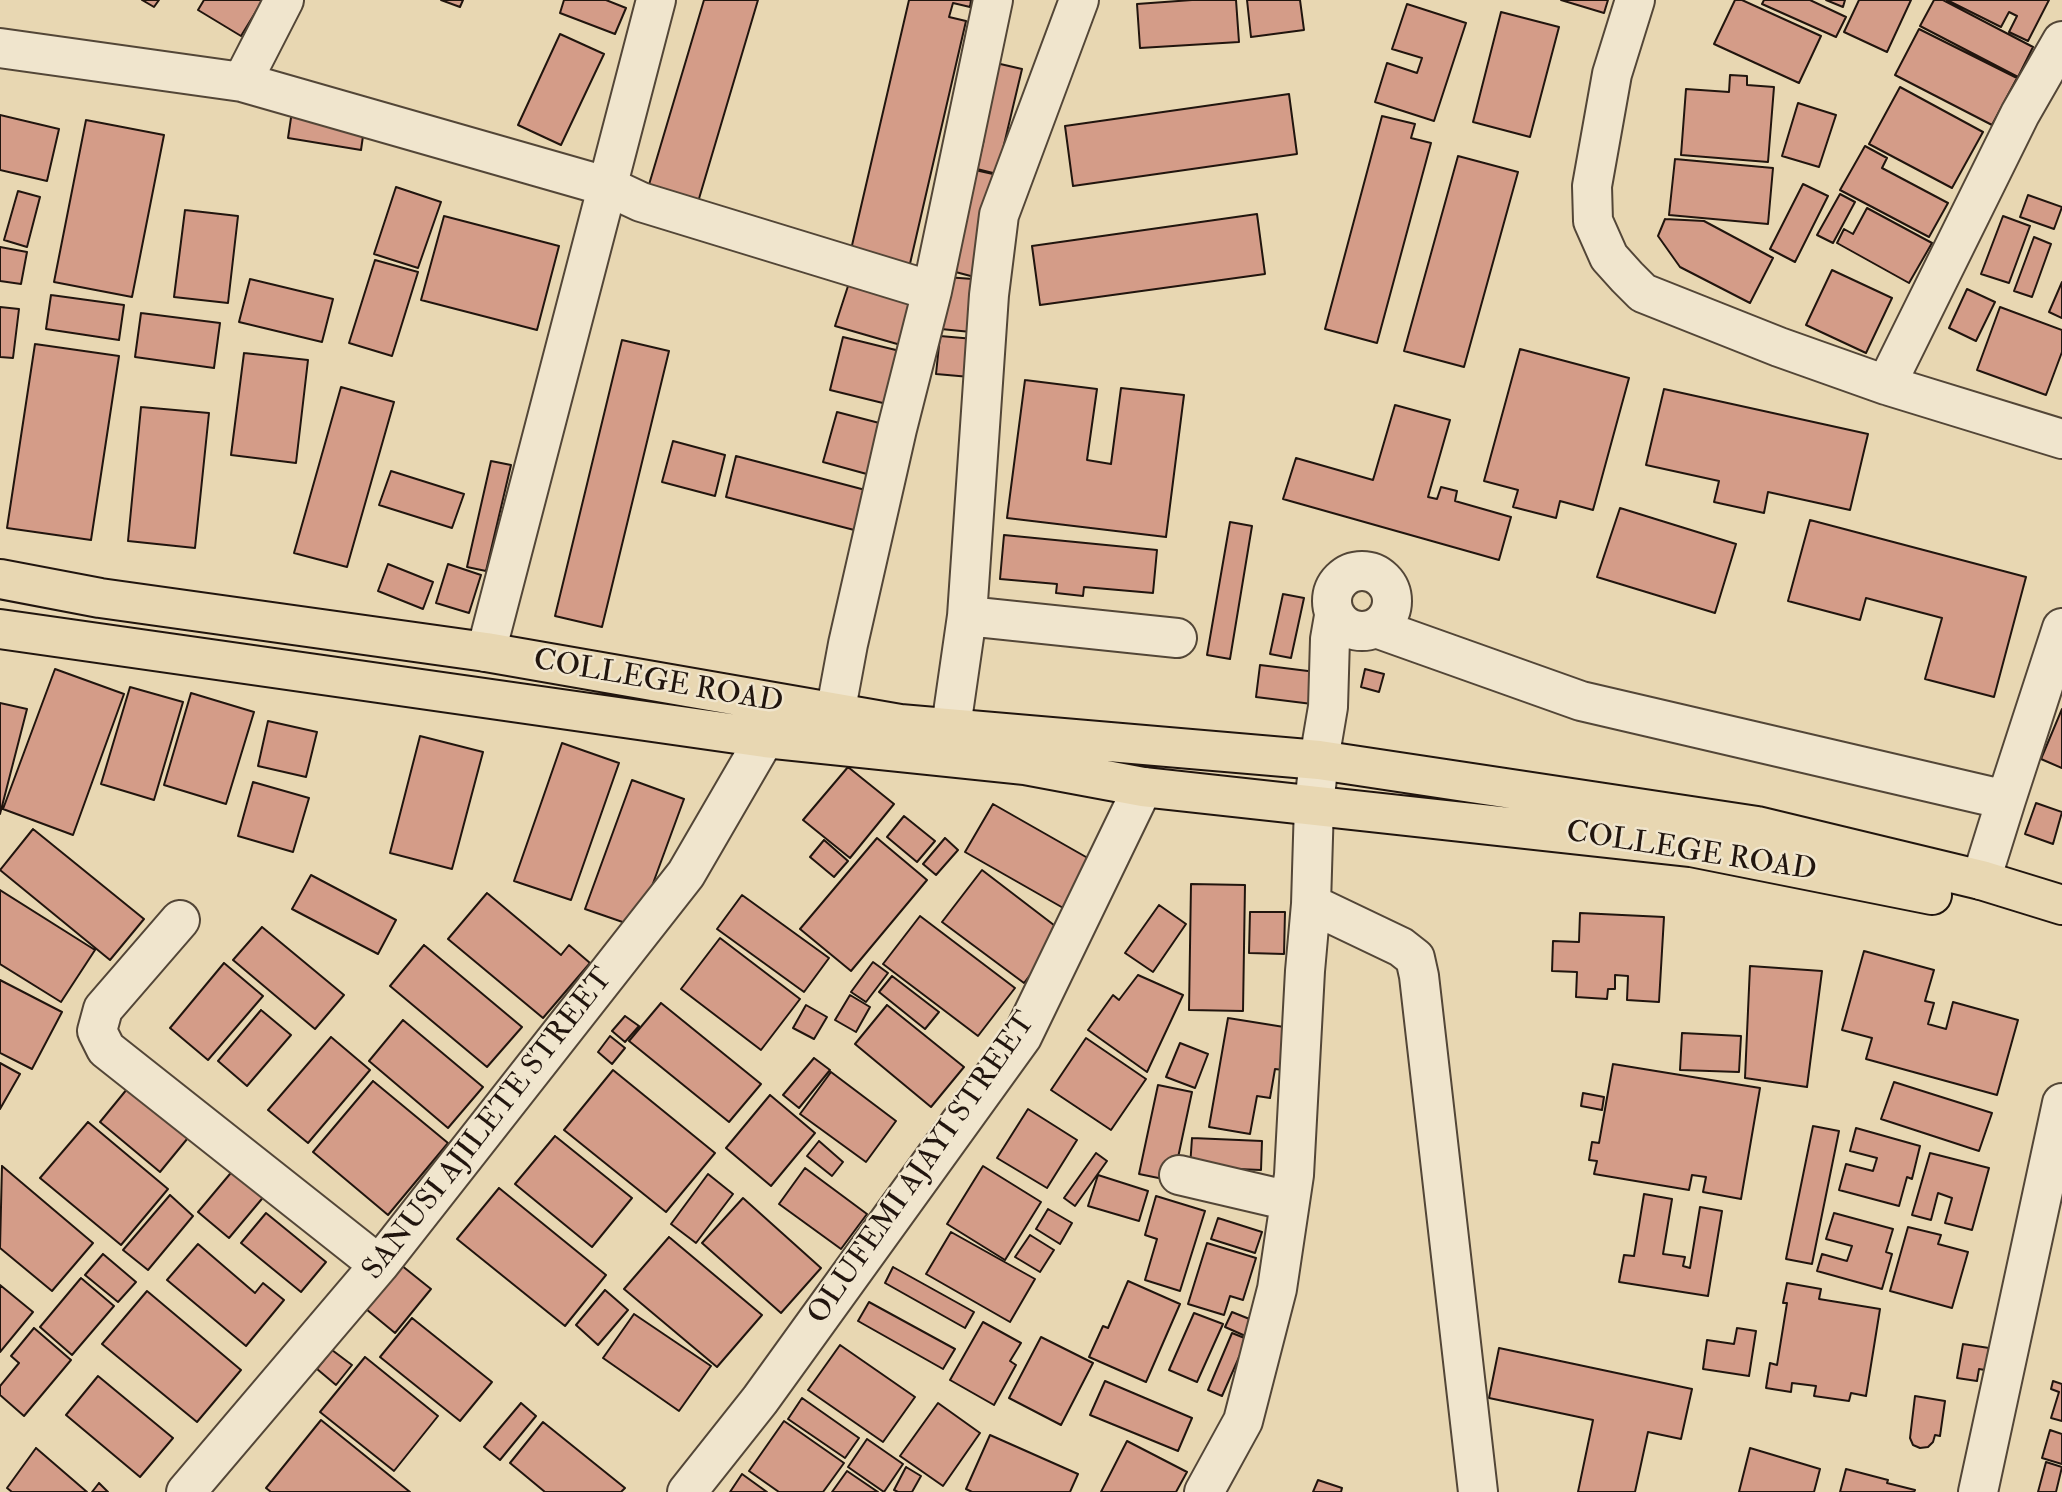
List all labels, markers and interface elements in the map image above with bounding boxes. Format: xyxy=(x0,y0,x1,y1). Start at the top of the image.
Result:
street label: COLLEGE ROAD xyxy=(530,643,786,723)
street label: COLLEGE ROAD xyxy=(1563,815,1819,891)
street label: SANUSI AJILETE STREET xyxy=(356,962,622,1288)
street label: OLUFEMI AJAYI STREET xyxy=(801,1006,1045,1332)

